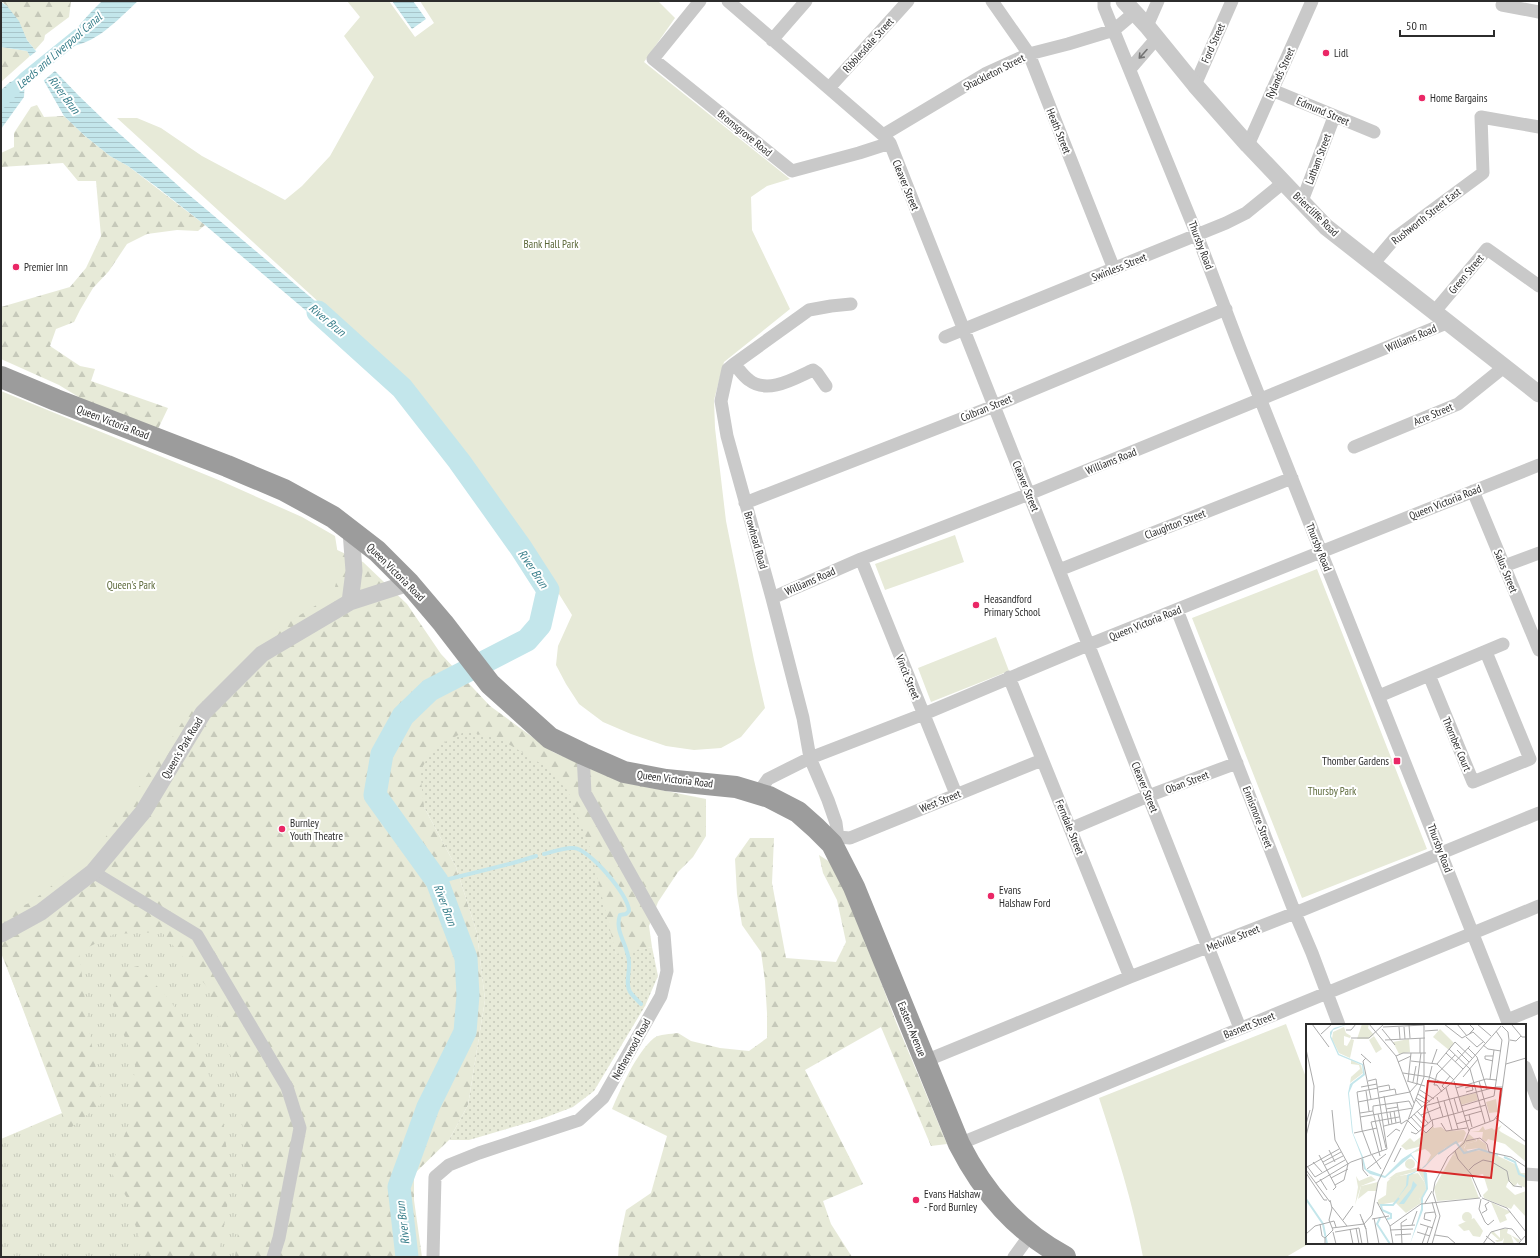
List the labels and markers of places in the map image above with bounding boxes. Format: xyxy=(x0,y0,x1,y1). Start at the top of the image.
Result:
place label: Lidl xyxy=(1334,46,1349,60)
marker: Lidl xyxy=(1321,48,1331,58)
place label: Home Bargains xyxy=(1430,91,1488,105)
marker: Home Bargains xyxy=(1417,93,1427,103)
place label: Premier Inn xyxy=(24,260,68,274)
marker: Premier Inn xyxy=(11,262,21,272)
place label: Heasandford Primary School xyxy=(984,592,1041,619)
marker: Heasandford Primary School xyxy=(971,600,981,610)
place label: Thomber Gardens xyxy=(1322,754,1389,768)
marker: Thomber Gardens xyxy=(1392,756,1402,766)
place label: Burnley Youth Theatre xyxy=(290,816,343,843)
marker: Burnley Youth Theatre xyxy=(277,824,287,834)
place label: Evans Halshaw Ford xyxy=(999,883,1051,910)
marker: Evans Halshaw Ford xyxy=(986,891,996,901)
place label: Evans Halshaw - Ford Burnley xyxy=(924,1187,981,1214)
marker: Evans Halshaw - Ford Burnley xyxy=(911,1195,921,1205)

